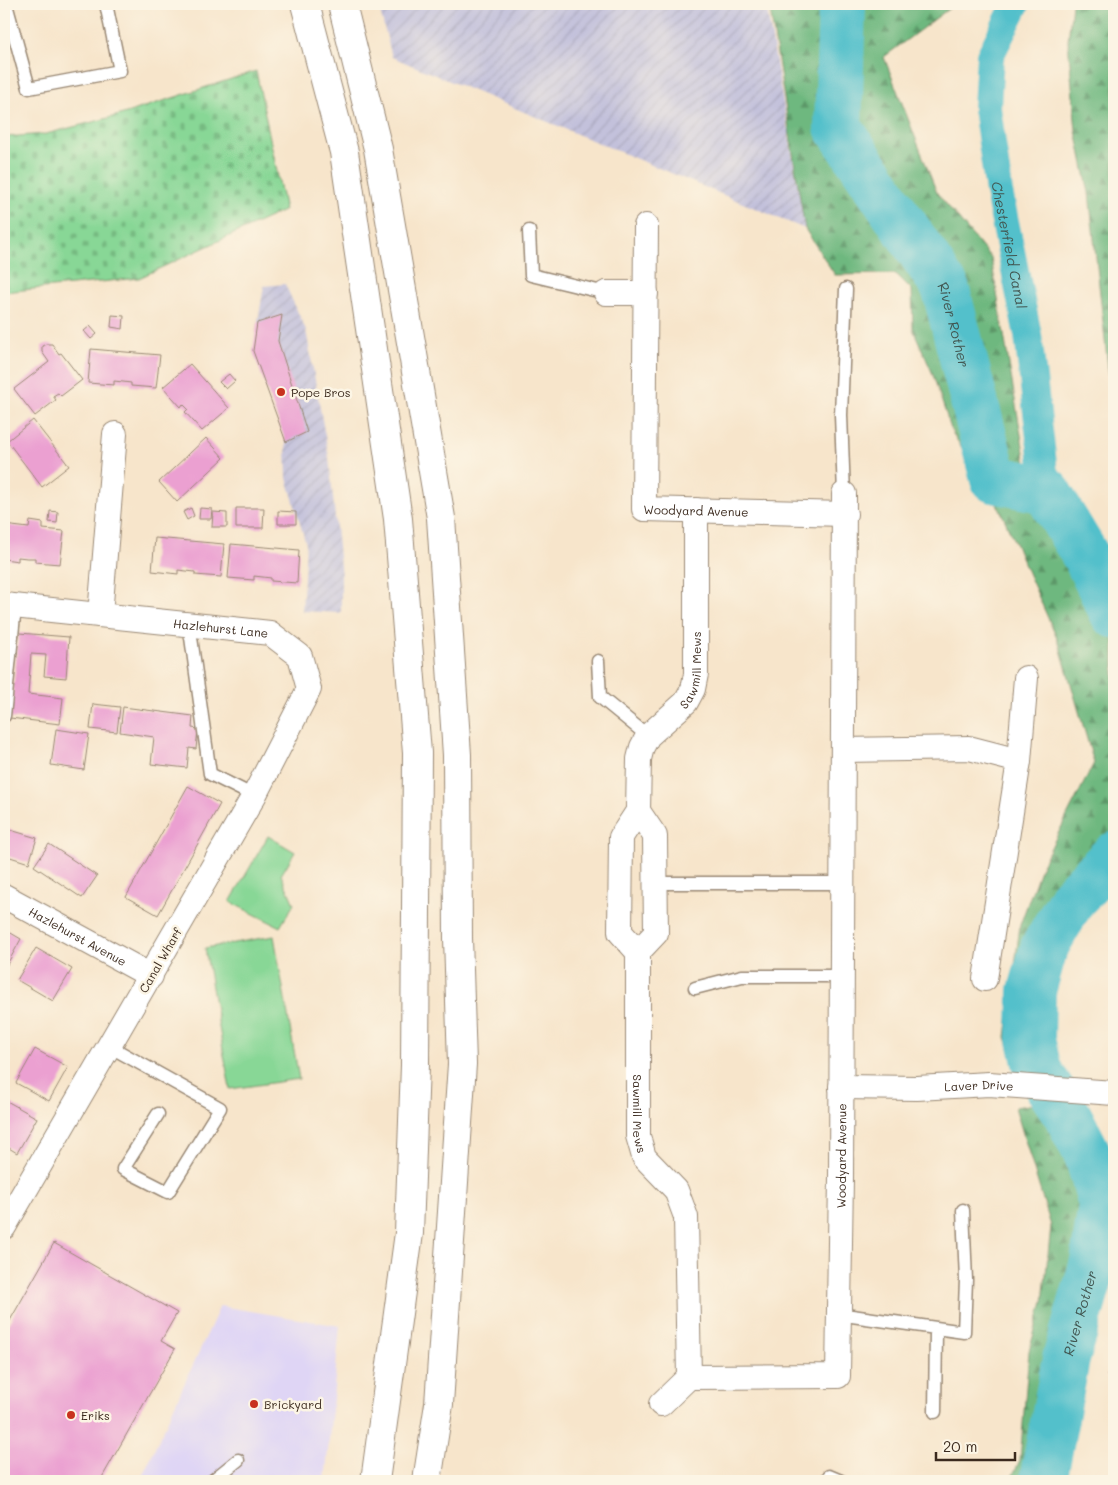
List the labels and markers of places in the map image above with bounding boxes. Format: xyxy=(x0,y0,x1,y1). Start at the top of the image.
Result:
place label: Pope Bros xyxy=(291,384,351,400)
marker: Pope Bros xyxy=(275,386,287,398)
place label: Brickyard xyxy=(264,1396,322,1412)
marker: Brickyard xyxy=(248,1398,260,1410)
place label: Eriks xyxy=(81,1407,110,1423)
marker: Eriks xyxy=(65,1409,77,1421)

